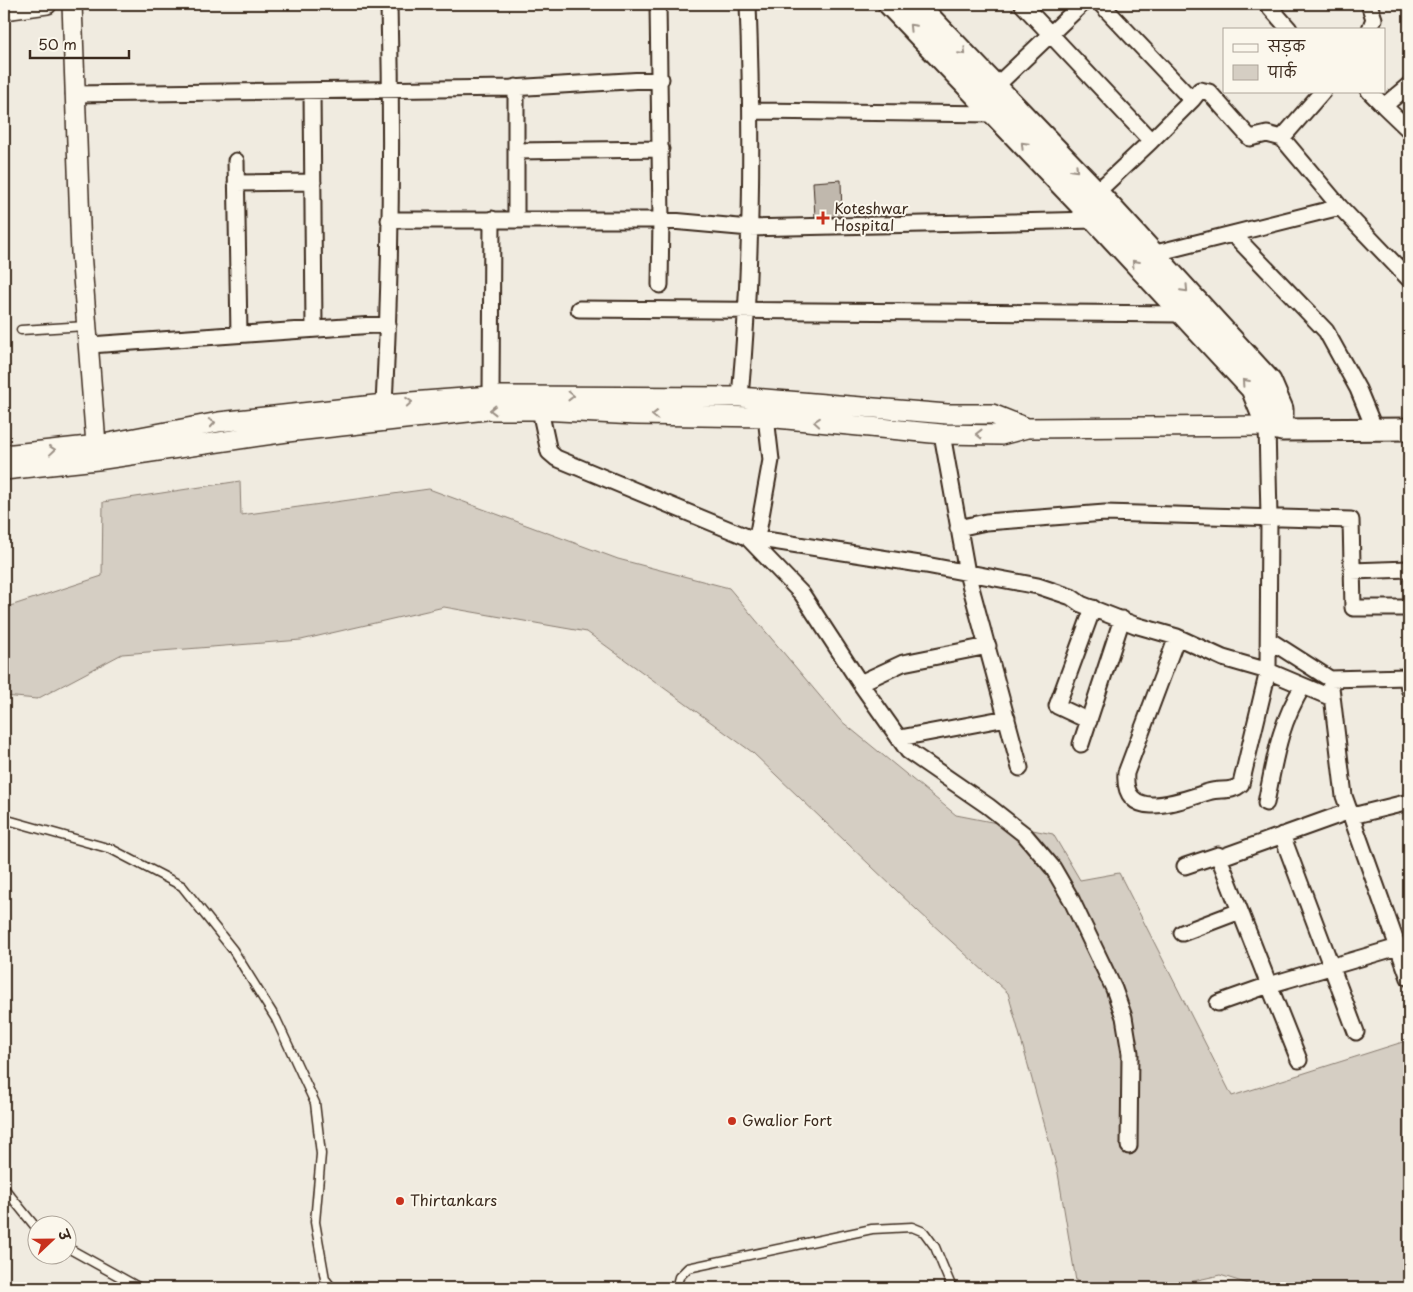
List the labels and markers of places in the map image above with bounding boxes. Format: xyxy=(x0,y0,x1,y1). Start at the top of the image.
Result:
place label: Koteshwar Hospital xyxy=(834,196,909,236)
marker: Koteshwar Hospital xyxy=(816,211,830,225)
place label: Gwalior Fort xyxy=(742,1108,832,1131)
marker: Gwalior Fort xyxy=(726,1115,738,1127)
place label: Thirtankars xyxy=(410,1188,497,1211)
marker: Thirtankars xyxy=(394,1195,406,1207)

